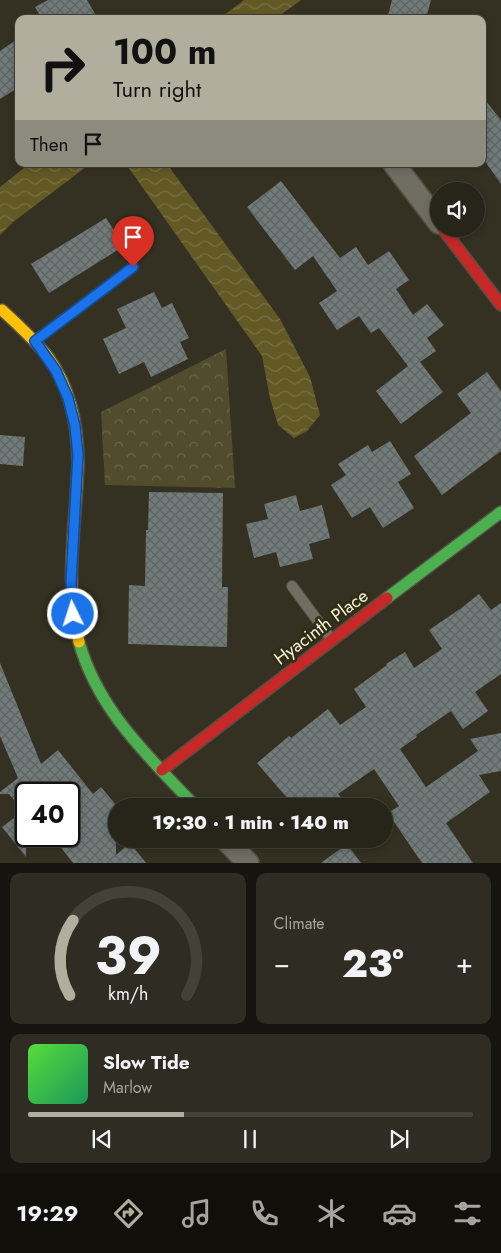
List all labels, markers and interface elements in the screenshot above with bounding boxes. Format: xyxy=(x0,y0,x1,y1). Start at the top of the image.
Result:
text: 100 m xyxy=(113,27,216,77)
icon: right xyxy=(30,35,95,100)
text: Turn right xyxy=(113,73,201,105)
icon: arrive xyxy=(79,130,107,158)
text: Then xyxy=(30,131,69,158)
map controls xyxy=(430,182,485,237)
button: sound xyxy=(430,182,485,237)
pin xyxy=(112,216,154,267)
icon: arrive xyxy=(119,223,147,251)
street label: Hyacinth Place xyxy=(268,583,374,671)
position arrow xyxy=(46,587,98,639)
speed limit sign: 40 xyxy=(15,782,80,847)
text: 19:30 · 1 min · 140 m xyxy=(152,809,349,836)
text: Climate xyxy=(274,912,325,935)
text: 39 xyxy=(94,918,161,994)
text: 23° xyxy=(342,936,404,991)
text: − xyxy=(274,943,290,984)
text: + xyxy=(456,943,473,984)
text: km/h xyxy=(108,981,148,1007)
text: Slow Tide xyxy=(103,1049,190,1076)
text: Marlow xyxy=(103,1076,152,1099)
icon: previous xyxy=(88,1125,116,1153)
icon: pause xyxy=(236,1125,264,1153)
icon: next xyxy=(385,1125,413,1153)
icon: directions xyxy=(111,1196,146,1231)
icon: music xyxy=(179,1196,214,1231)
icon: phone xyxy=(247,1196,282,1231)
icon: climate xyxy=(314,1196,349,1231)
icon: car xyxy=(382,1196,417,1231)
icon: filters xyxy=(450,1196,485,1231)
text: 19:29 xyxy=(16,1197,79,1229)

